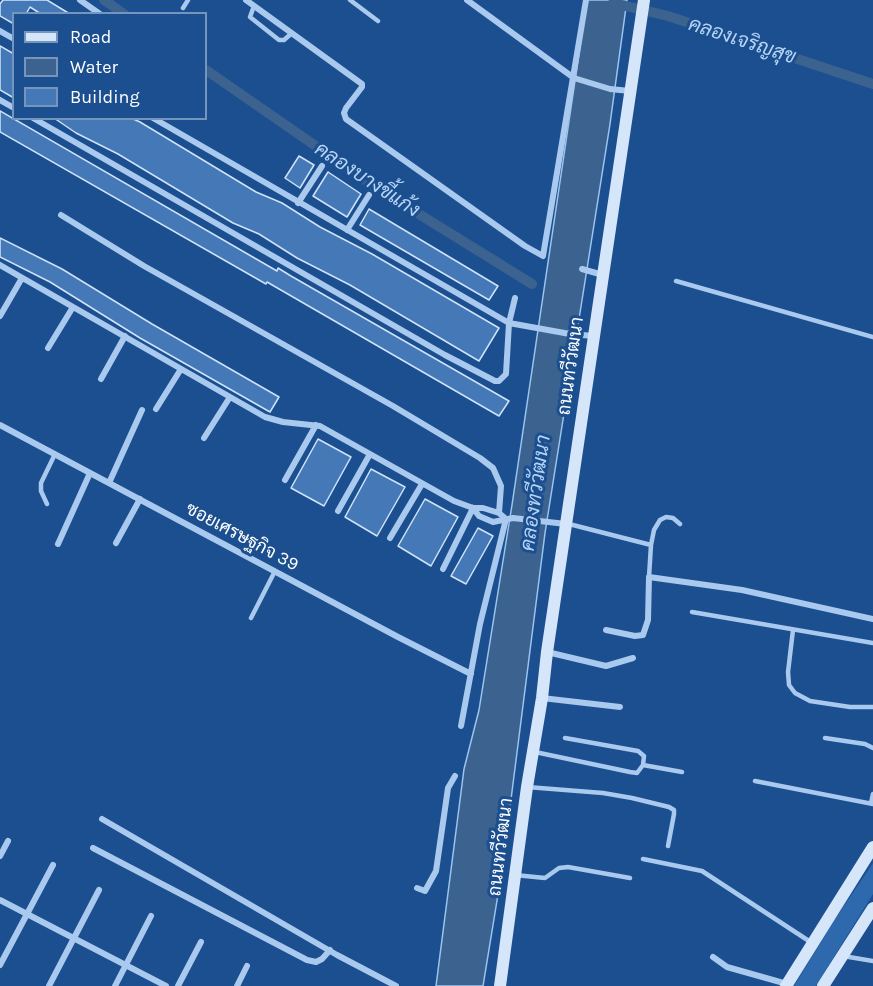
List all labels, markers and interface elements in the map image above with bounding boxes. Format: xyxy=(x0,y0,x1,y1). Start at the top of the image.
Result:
legend xyxy=(12,12,207,120)
water label: คลองเจริญสุข xyxy=(685,12,799,70)
text: Road xyxy=(70,26,111,48)
text: Water xyxy=(70,56,118,78)
text: Building xyxy=(70,86,140,108)
water label: คลองบางขี้แก้ง xyxy=(310,137,424,223)
street label: ถนนทวีวัฒนา xyxy=(553,316,589,416)
water label: คลองทวีวัฒนา xyxy=(516,433,556,553)
street label: ซอยเศรษฐกิจ 39 xyxy=(182,498,302,576)
street label: ถนนทวีวัฒนา xyxy=(484,797,518,897)

